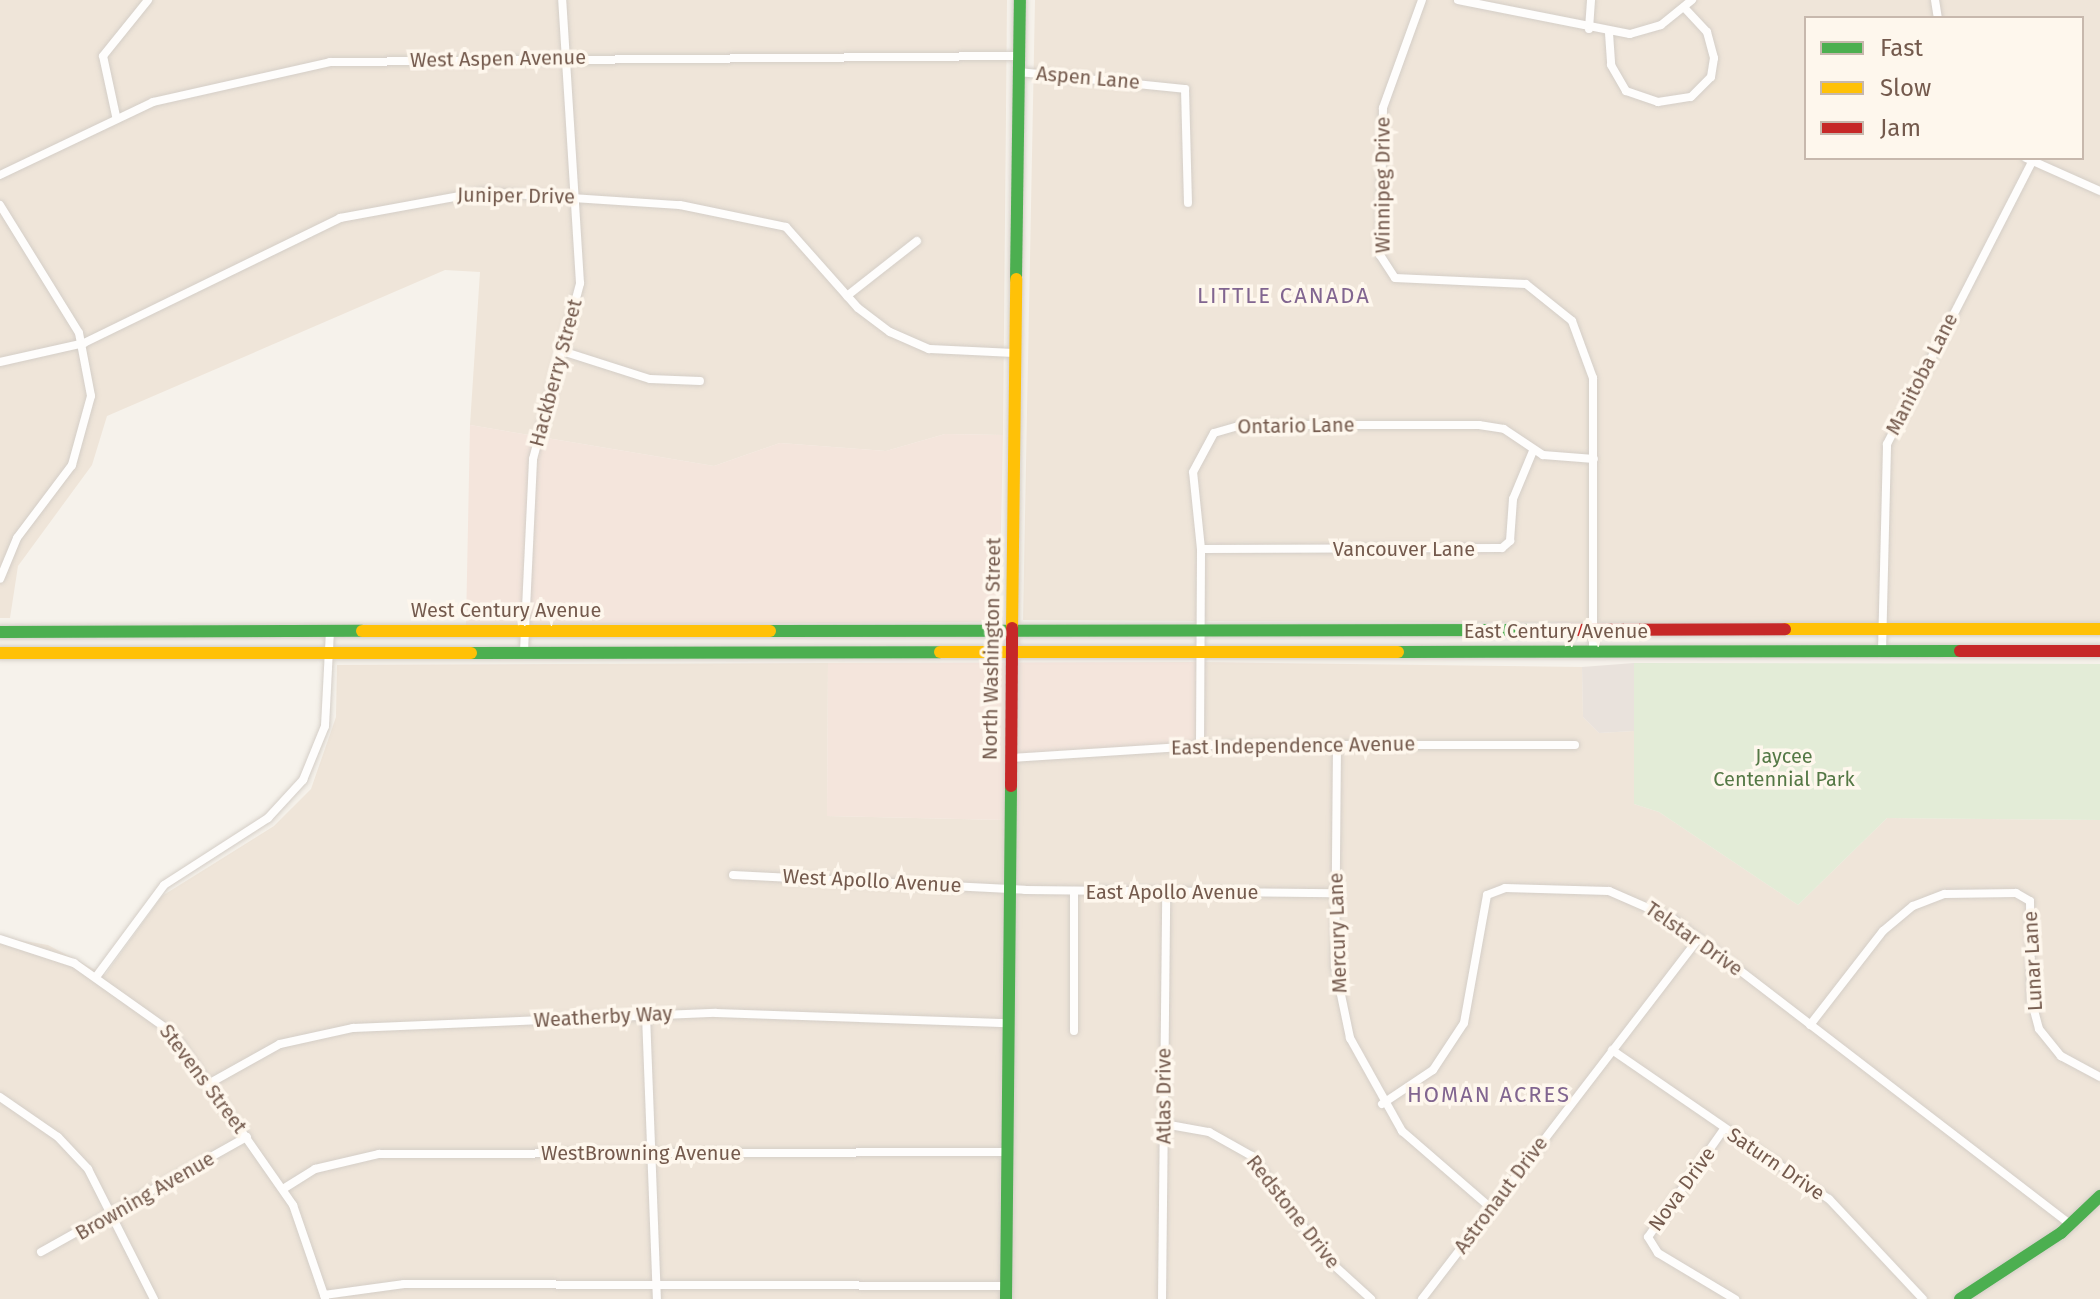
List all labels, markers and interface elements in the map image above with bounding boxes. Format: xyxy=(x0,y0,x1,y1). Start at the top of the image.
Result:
legend xyxy=(1804,16,2084,160)
text: Fast xyxy=(1880,34,1923,62)
street label: West Aspen Avenue xyxy=(410,45,586,73)
street label: Aspen Lane xyxy=(1035,62,1141,94)
text: Slow xyxy=(1880,74,1931,102)
text: Jam xyxy=(1880,114,1921,142)
street label: Winnipeg Drive xyxy=(1371,117,1395,253)
street label: Juniper Drive xyxy=(457,183,575,209)
district label: LITTLE CANADA xyxy=(1197,283,1371,309)
street label: Hackberry Street xyxy=(525,297,587,449)
street label: Manitoba Lane xyxy=(1881,309,1963,439)
street label: Ontario Lane xyxy=(1237,413,1355,439)
street label: Vancouver Lane xyxy=(1333,537,1475,561)
street label: North Washington Street xyxy=(978,538,1006,760)
street label: West Century Avenue xyxy=(411,598,601,622)
street label: East Century Avenue xyxy=(1464,619,1648,643)
street label: East Independence Avenue xyxy=(1171,732,1415,760)
park label: Jaycee Centennial Park xyxy=(1713,745,1855,792)
street label: West Apollo Avenue xyxy=(782,864,962,898)
street label: Mercury Lane xyxy=(1324,872,1352,994)
street label: East Apollo Avenue xyxy=(1086,880,1258,904)
street label: Telstar Drive xyxy=(1641,897,1747,981)
street label: Lunar Lane xyxy=(2018,910,2048,1012)
street label: Weatherby Way xyxy=(533,1001,673,1033)
street label: Stevens Street xyxy=(154,1020,252,1138)
street label: Atlas Drive xyxy=(1152,1048,1176,1144)
district label: HOMAN ACRES xyxy=(1407,1082,1571,1108)
street label: Saturn Drive xyxy=(1723,1123,1829,1205)
street label: Astronaut Drive xyxy=(1449,1132,1553,1258)
street label: WestBrowning Avenue xyxy=(541,1141,741,1165)
street label: Nova Drive xyxy=(1644,1142,1720,1236)
street label: Browning Avenue xyxy=(71,1146,219,1246)
street label: Redstone Drive xyxy=(1241,1150,1345,1274)

